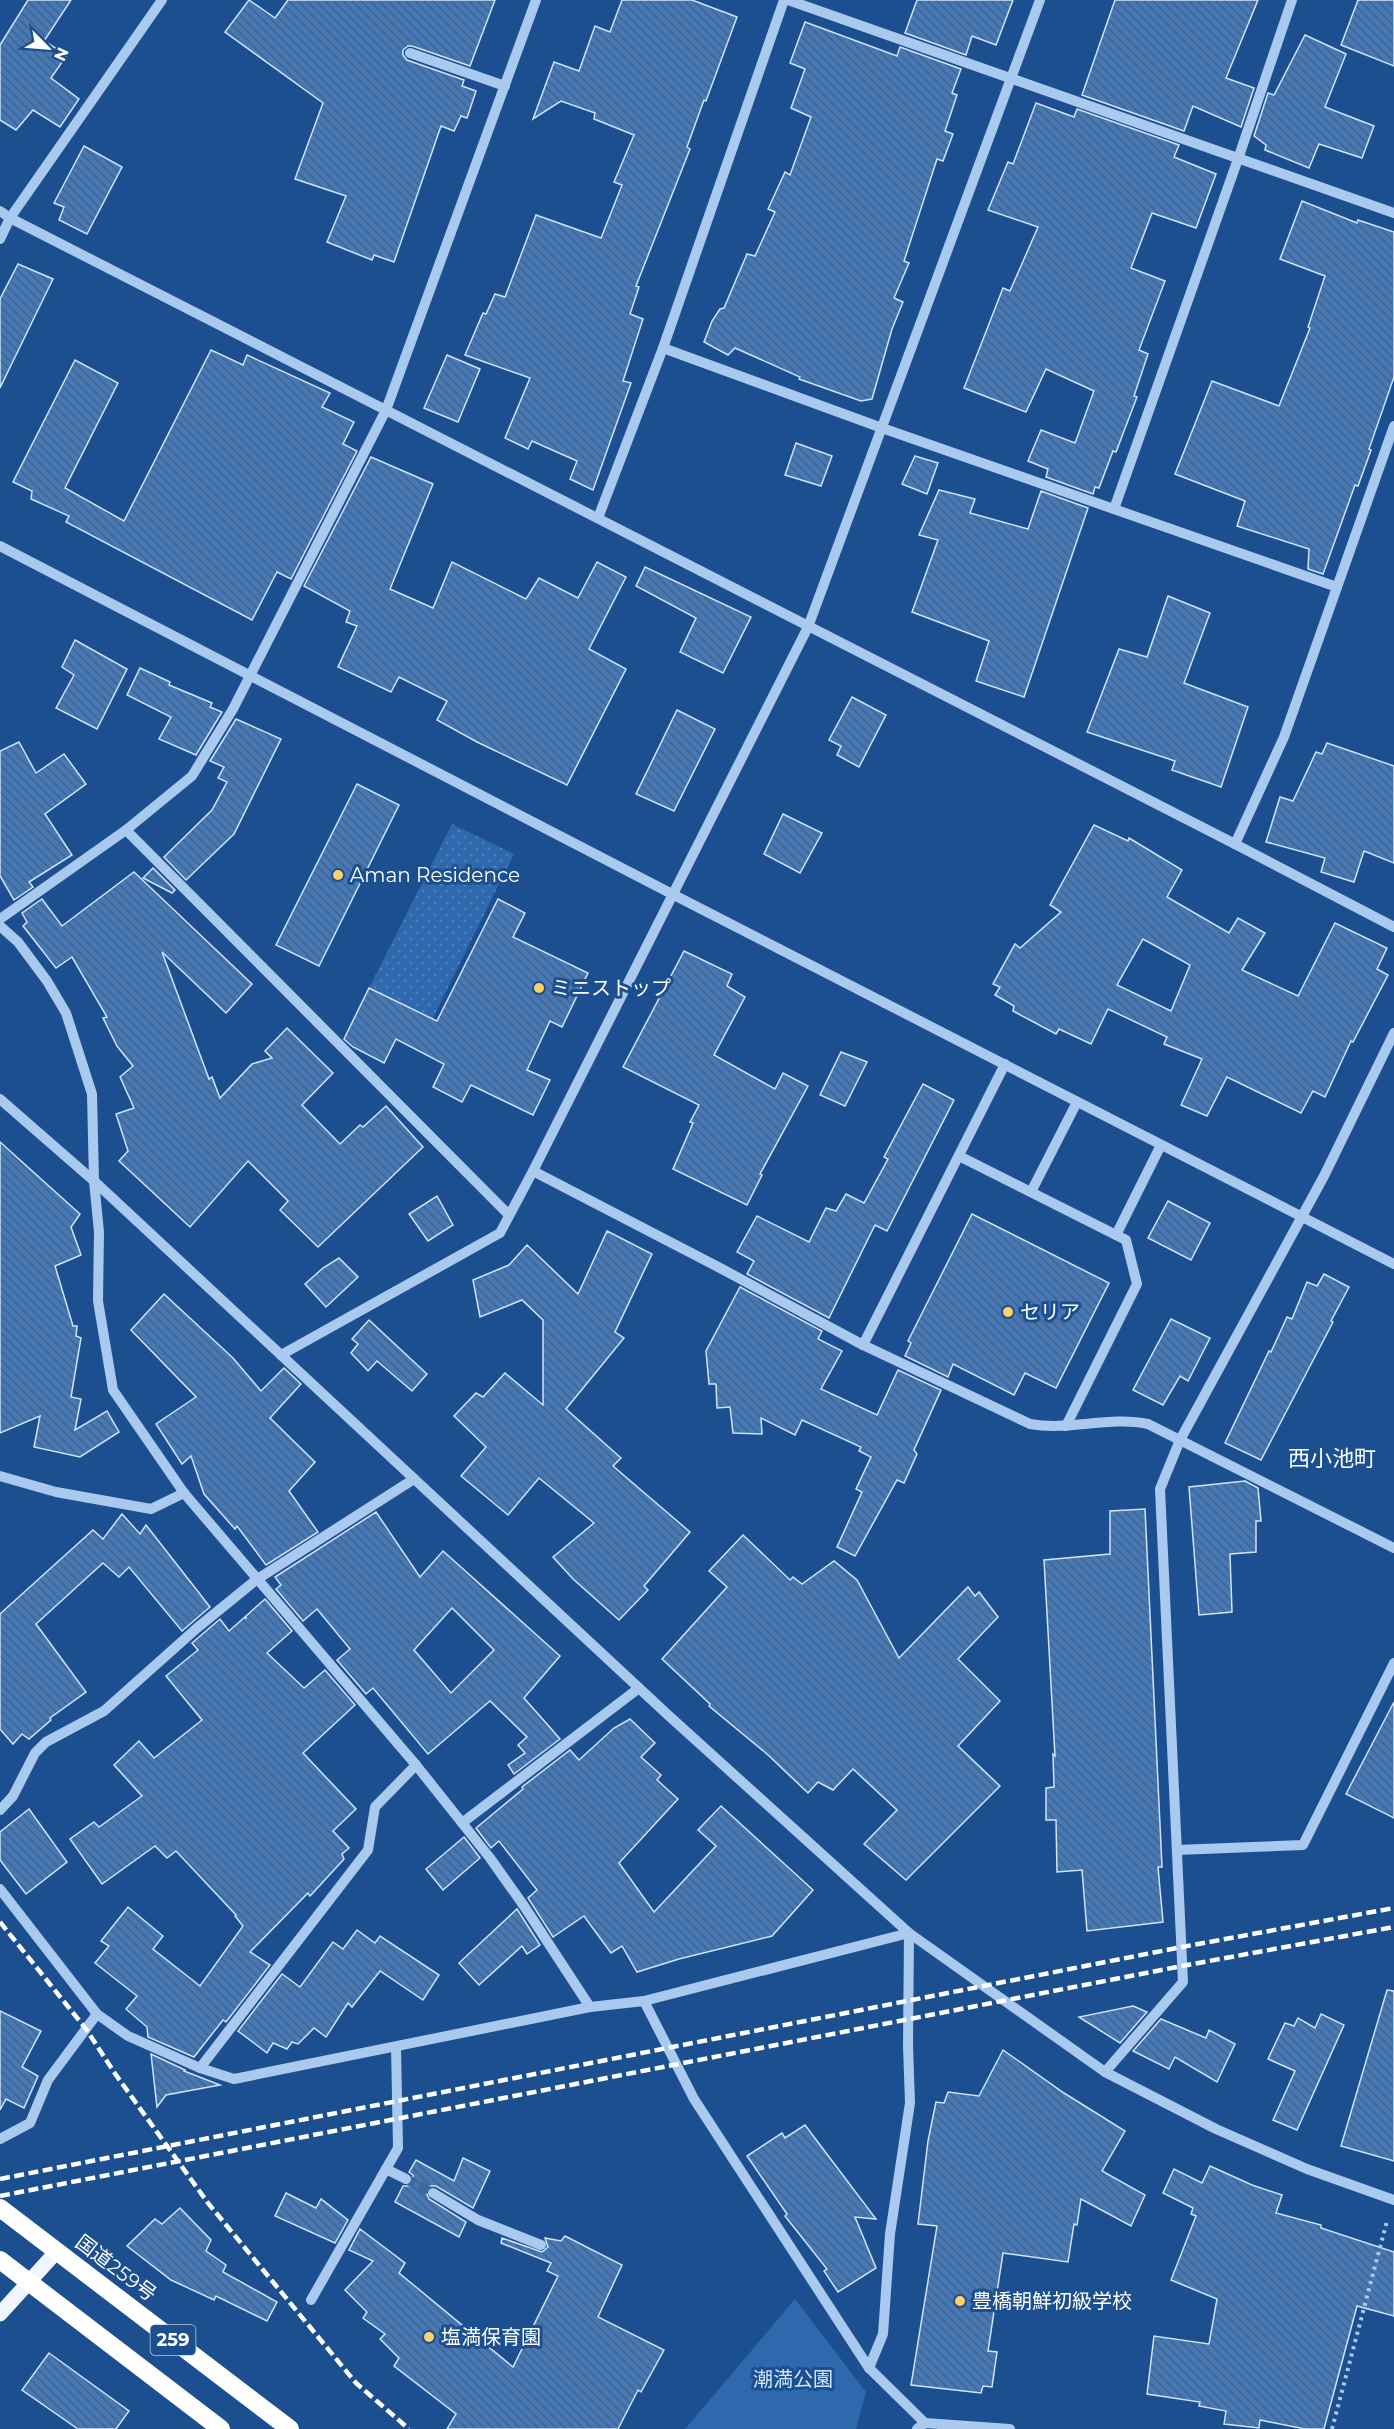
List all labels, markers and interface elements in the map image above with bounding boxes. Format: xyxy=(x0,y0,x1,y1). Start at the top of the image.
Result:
north arrow xyxy=(18,18,78,78)
text: N xyxy=(50,44,72,64)
place label: Aman Residence xyxy=(350,863,520,887)
marker: Aman Residence xyxy=(331,868,345,882)
place label: ミニストップ xyxy=(551,976,671,1000)
marker: ミニストップ xyxy=(532,981,546,995)
place label: セリア xyxy=(1020,1300,1080,1324)
marker: セリア xyxy=(1001,1305,1015,1319)
district label: 西小池町 xyxy=(1288,1445,1376,1472)
street label: 国道259号 xyxy=(71,2230,161,2306)
place label: 豊橋朝鮮初級学校 xyxy=(972,2289,1132,2313)
marker: 豊橋朝鮮初級学校 xyxy=(953,2294,967,2308)
road number: 259 xyxy=(150,2325,195,2355)
place label: 塩満保育園 xyxy=(441,2325,541,2349)
marker: 塩満保育園 xyxy=(422,2330,436,2344)
park label: 潮満公園 xyxy=(753,2367,833,2391)

